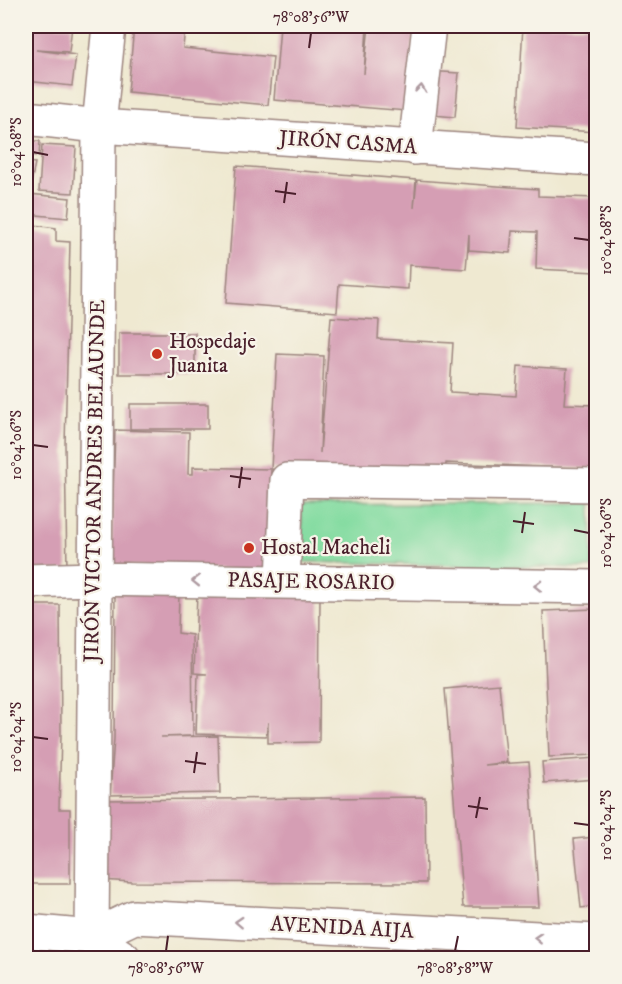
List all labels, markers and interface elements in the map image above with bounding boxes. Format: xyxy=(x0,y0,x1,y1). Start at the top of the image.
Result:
text: 78°08'56"W xyxy=(273,8,349,27)
one-way arrow xyxy=(415,85,427,94)
text: 10°04'08"S xyxy=(7,117,26,187)
street label: JIRÓN CASMA xyxy=(276,123,419,161)
text: 10°04'08"S xyxy=(597,205,616,275)
street label: JIRÓN VICTOR ANDRES BELAUNDE xyxy=(77,299,111,665)
place label: Hospedaje Juanita xyxy=(167,329,256,379)
marker: Hospedaje Juanita xyxy=(150,347,164,361)
text: 10°04'06"S xyxy=(7,410,26,480)
text: 10°04'06"S xyxy=(597,498,616,568)
place label: Hostal Macheli xyxy=(261,535,391,561)
marker: Hostal Macheli xyxy=(242,541,256,555)
street label: PASAJE ROSARIO xyxy=(227,568,395,596)
one-way arrow xyxy=(192,574,201,587)
one-way arrow xyxy=(534,580,543,592)
text: 10°04'04"S xyxy=(7,701,26,772)
text: 10°04'04"S xyxy=(597,789,616,860)
street label: AVENIDA AIJA xyxy=(270,911,415,945)
one-way arrow xyxy=(234,916,243,929)
one-way arrow xyxy=(534,932,543,945)
text: 78°08'56"W xyxy=(128,959,204,978)
text: 78°08'58"W xyxy=(417,959,493,978)

